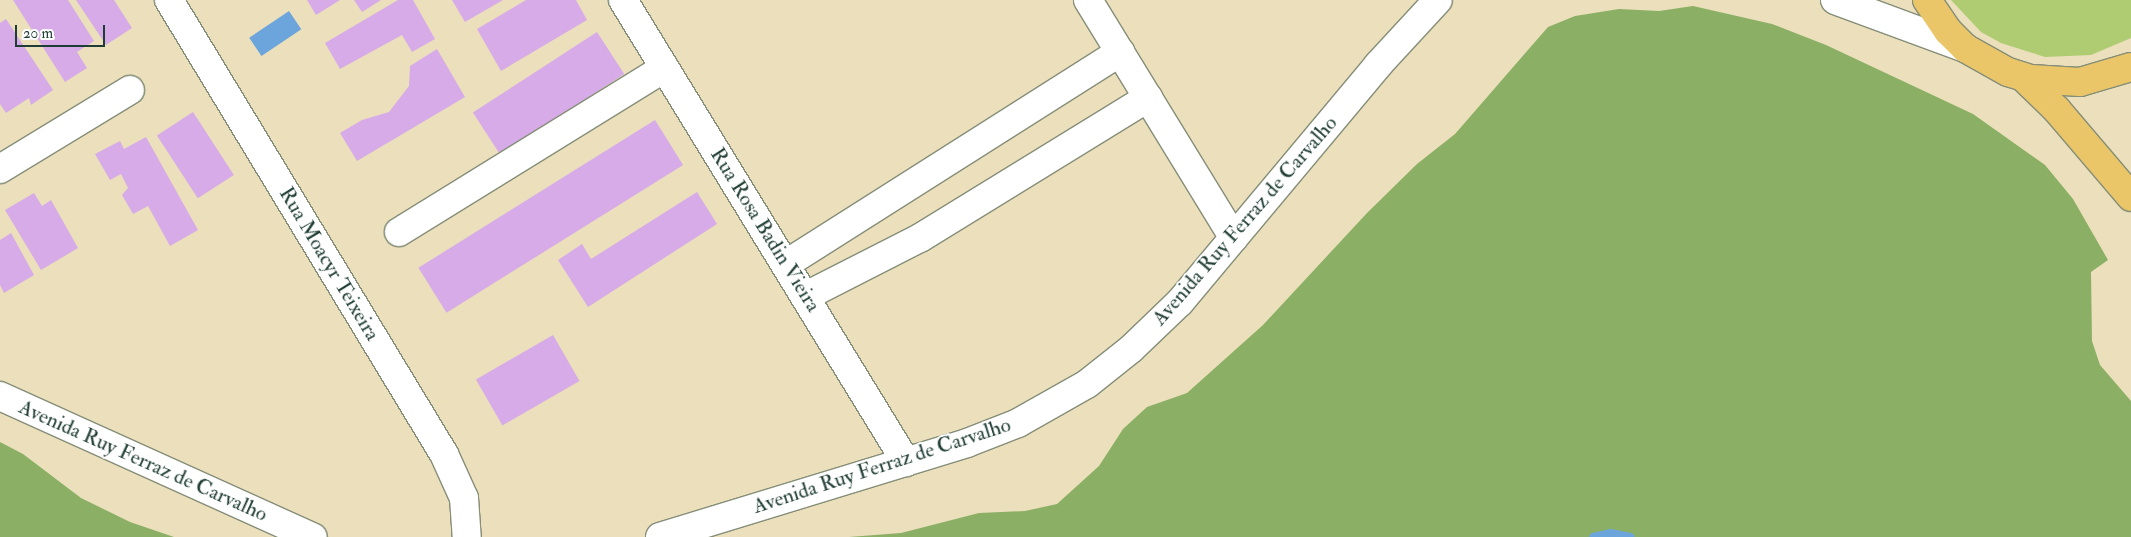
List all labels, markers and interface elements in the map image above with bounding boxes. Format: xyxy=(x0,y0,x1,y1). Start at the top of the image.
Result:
scale bar xyxy=(18,15,108,47)
text: 20 m xyxy=(23,24,53,43)
street label: Avenida Ruy Ferraz de Carvalho xyxy=(1147,111,1343,331)
street label: Rua Rosa Badin Vieira xyxy=(704,143,826,317)
street label: Rua Moacyr Teixeira xyxy=(273,183,385,345)
street label: Avenida Ruy Ferraz de Carvalho xyxy=(15,395,271,527)
street label: Avenida Ruy Ferraz de Carvalho xyxy=(750,412,1014,520)

